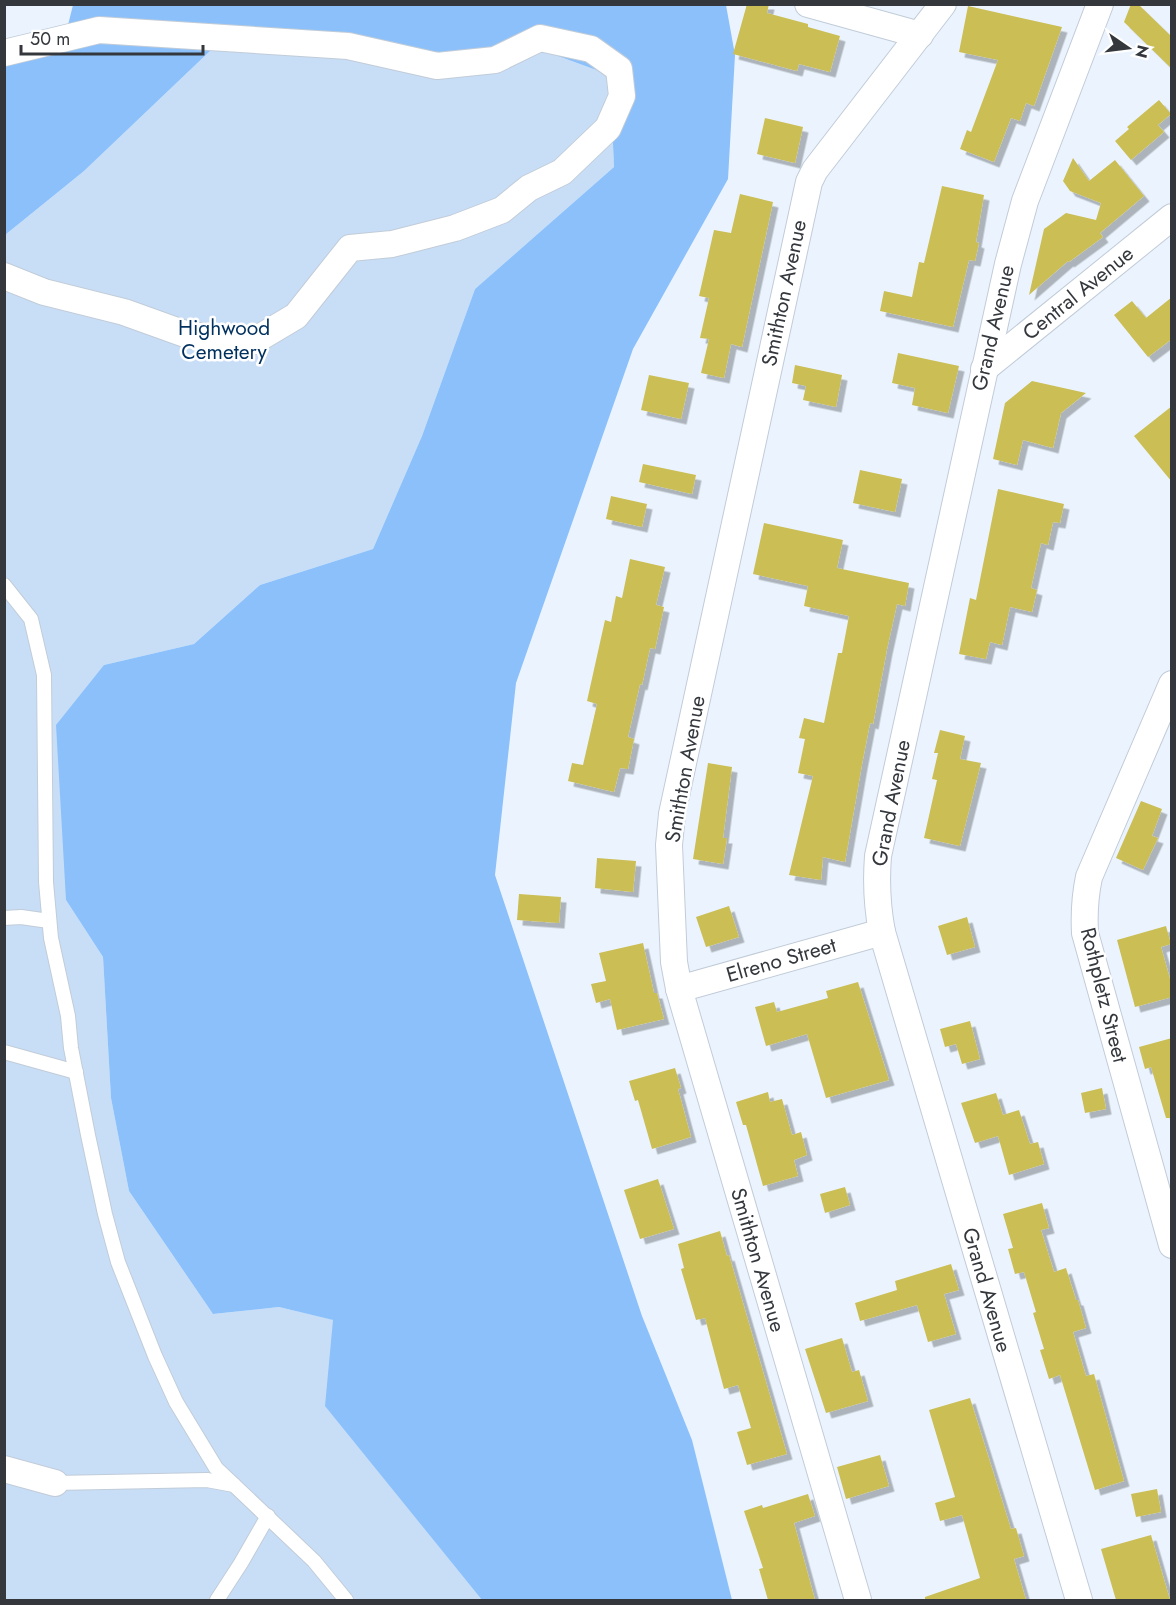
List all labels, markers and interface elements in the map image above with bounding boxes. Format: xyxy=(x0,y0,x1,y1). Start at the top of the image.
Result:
scale bar xyxy=(21,18,202,56)
north arrow xyxy=(1098,18,1158,78)
text: 50 m xyxy=(30,26,70,52)
text: N xyxy=(1129,43,1155,60)
street label: Smithton Avenue xyxy=(754,217,814,369)
street label: Central Avenue xyxy=(1016,239,1140,347)
street label: Grand Avenue xyxy=(964,262,1022,394)
park label: Highwood Cemetery xyxy=(178,313,270,367)
street label: Smithton Avenue xyxy=(657,693,713,845)
street label: Grand Avenue xyxy=(864,737,918,869)
street label: Rothpletz Street xyxy=(1073,924,1135,1066)
street label: Elreno Street xyxy=(723,930,839,990)
street label: Smithton Avenue xyxy=(723,1184,793,1336)
street label: Grand Avenue xyxy=(955,1224,1019,1356)

